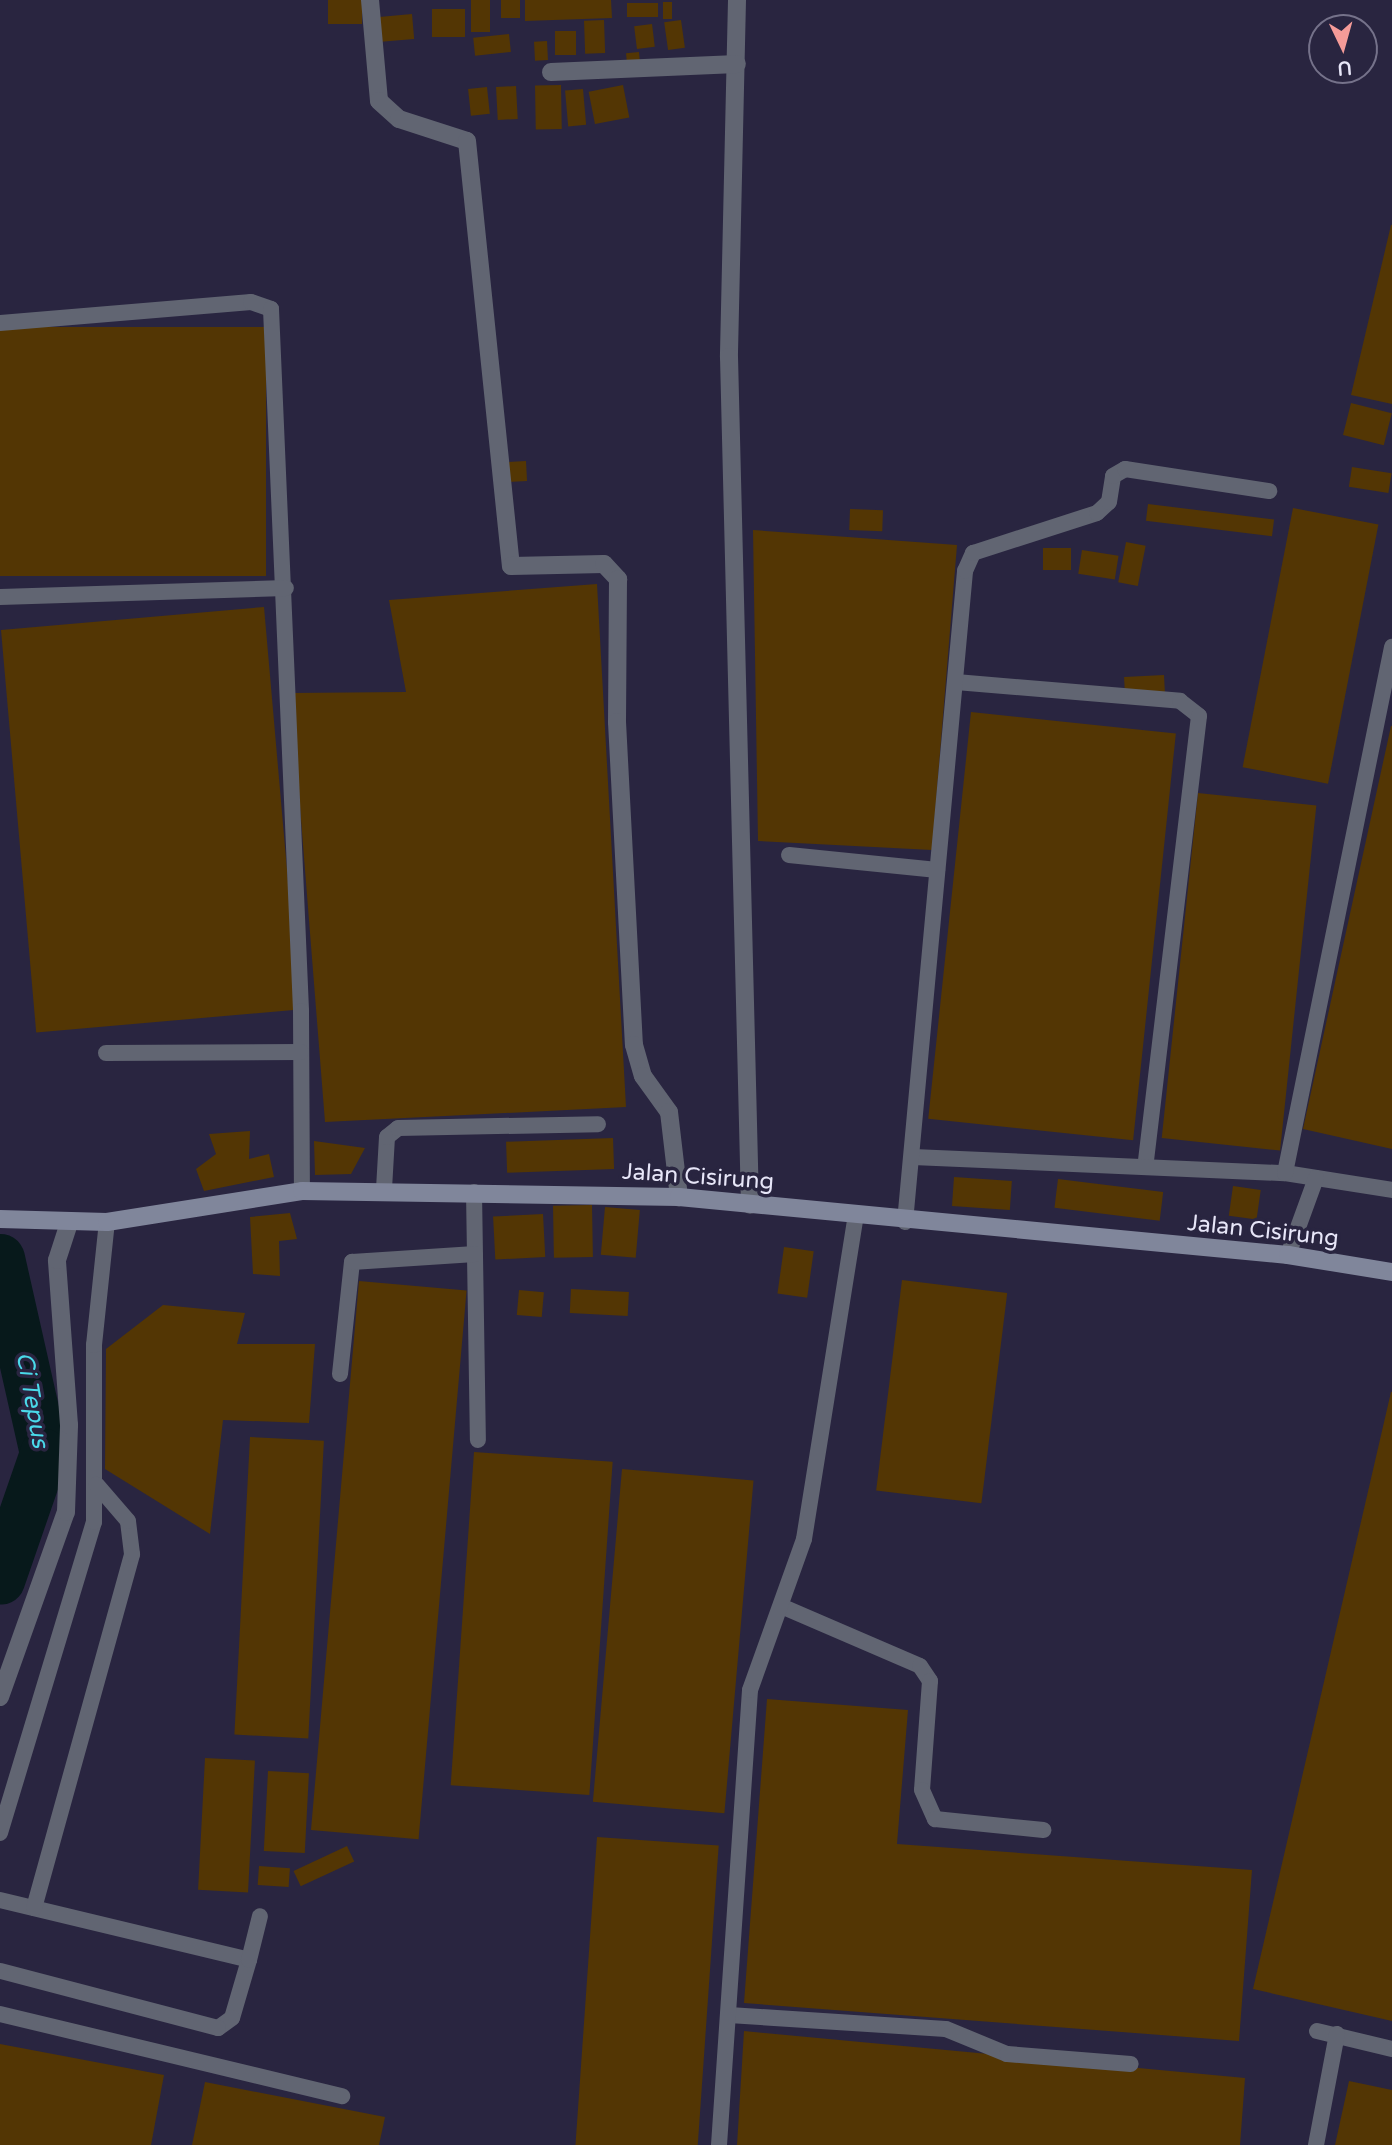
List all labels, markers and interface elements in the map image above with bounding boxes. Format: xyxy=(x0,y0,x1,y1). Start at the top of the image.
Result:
north arrow xyxy=(1308,14,1378,84)
text: U xyxy=(1337,56,1353,80)
street label: Jalan Cisirung xyxy=(621,1158,775,1196)
street label: Jalan Cisirung xyxy=(1186,1209,1340,1253)
water label: Ci Tepus xyxy=(9,1350,55,1450)

